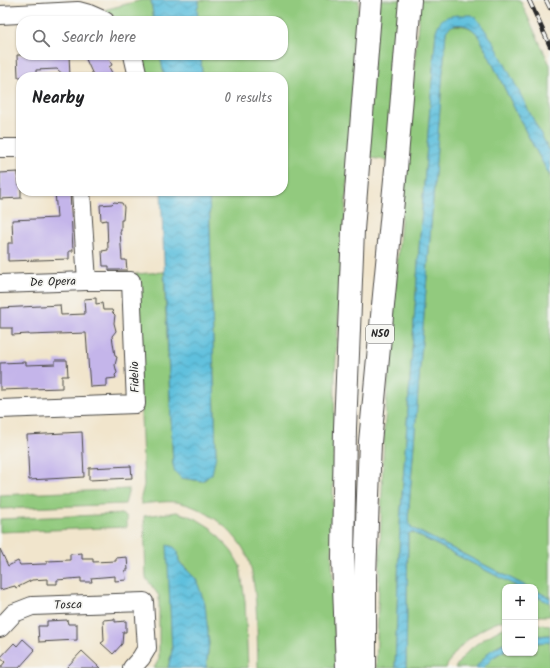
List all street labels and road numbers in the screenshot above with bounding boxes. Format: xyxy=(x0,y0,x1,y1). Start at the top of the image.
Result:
street label: De Opera xyxy=(30,272,77,292)
road number: N50 xyxy=(366,325,394,343)
street label: Fidelio xyxy=(125,361,145,393)
street label: Tosca xyxy=(54,595,83,615)

